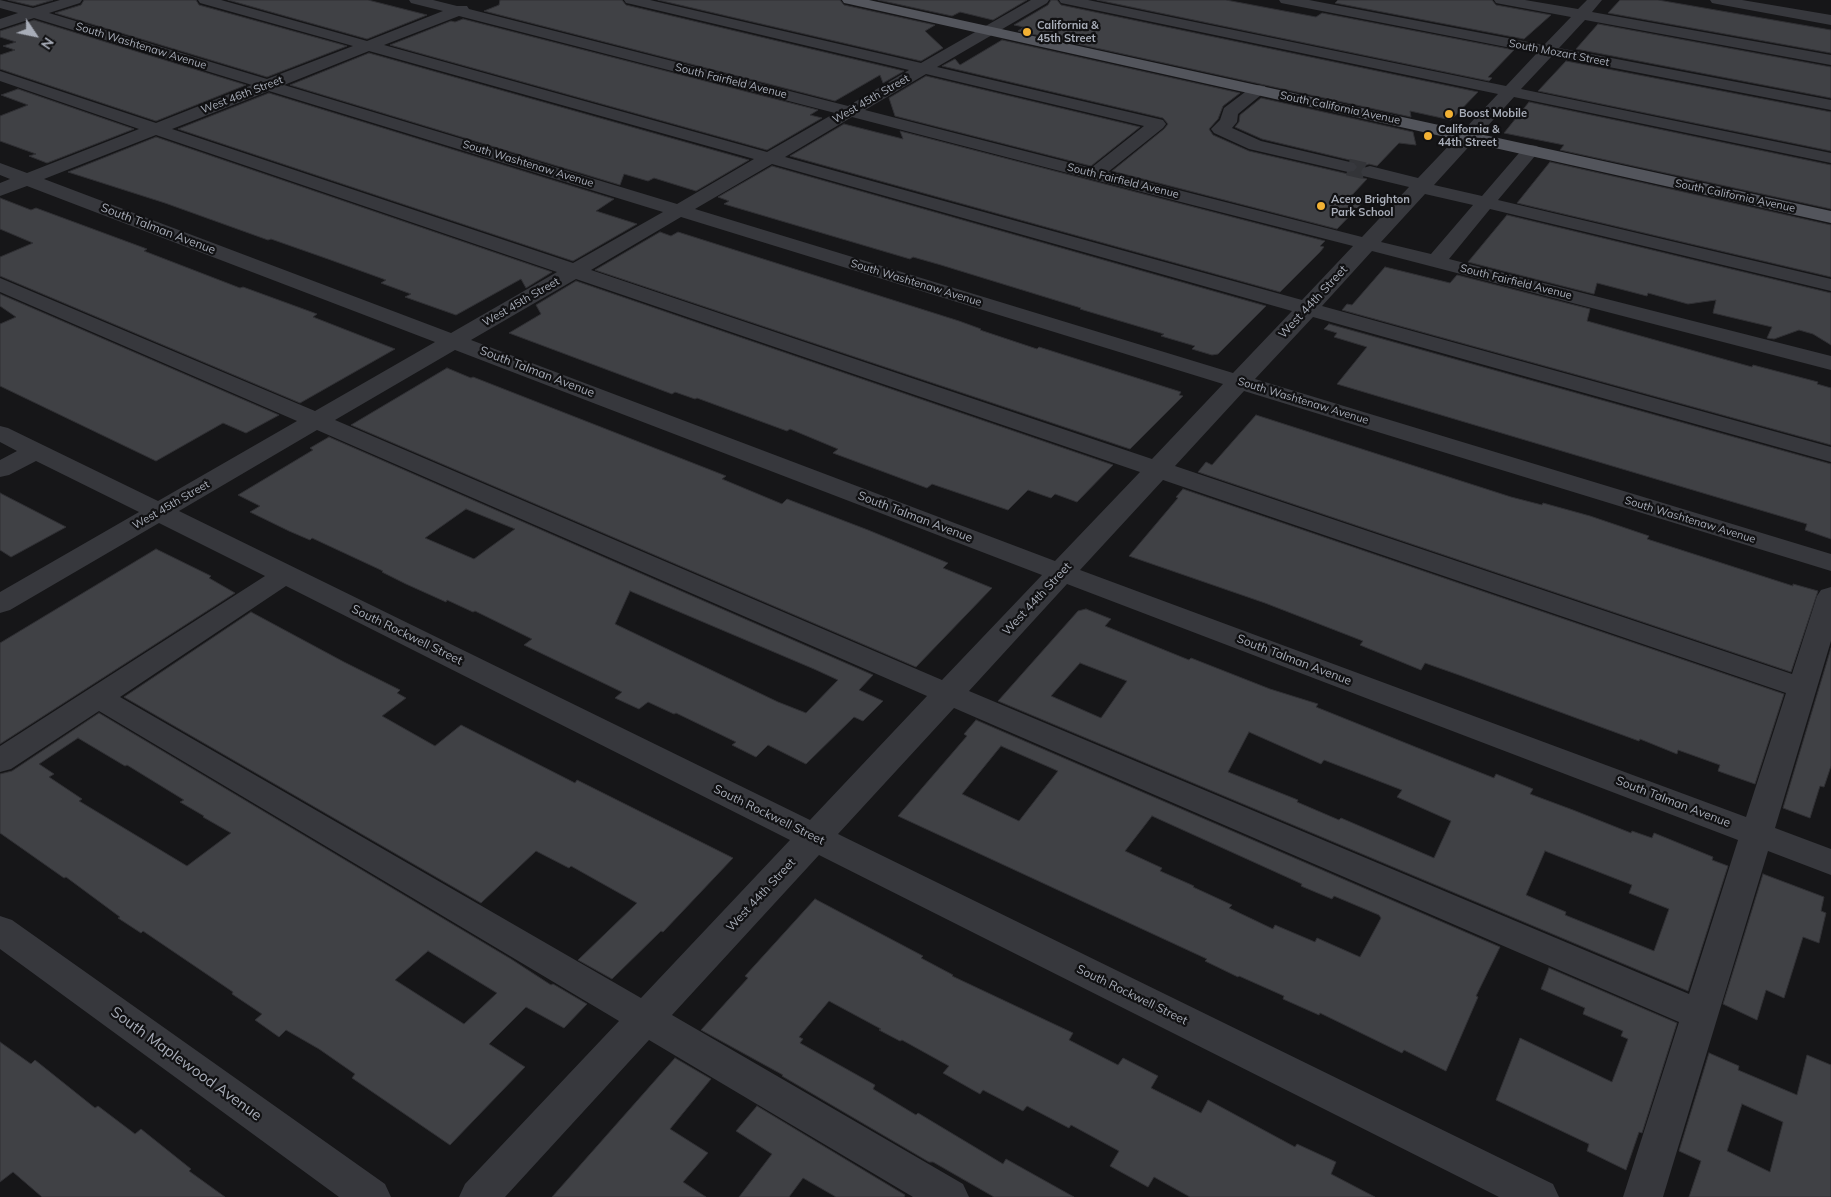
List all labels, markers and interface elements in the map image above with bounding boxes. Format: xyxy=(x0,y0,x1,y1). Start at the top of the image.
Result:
north arrow xyxy=(10,10,60,60)
place label: California & 45th Street xyxy=(1037,19,1099,45)
street label: South Washtenaw Avenue xyxy=(74,20,208,72)
marker: California & 45th Street xyxy=(1021,26,1033,38)
text: N xyxy=(37,34,58,53)
street label: South Mozart Street xyxy=(1508,37,1610,69)
street label: South Fairfield Avenue xyxy=(674,61,788,101)
street label: West 45th Street xyxy=(830,72,912,126)
street label: West 46th Street xyxy=(199,73,285,117)
street label: South California Avenue xyxy=(1279,89,1401,127)
place label: Boost Mobile xyxy=(1459,107,1527,121)
marker: Boost Mobile xyxy=(1443,108,1455,120)
place label: California & 44th Street xyxy=(1438,123,1500,149)
marker: California & 44th Street xyxy=(1422,130,1434,142)
street label: South Washtenaw Avenue xyxy=(461,138,595,190)
street label: South Fairfield Avenue xyxy=(1066,161,1180,201)
street label: South California Avenue xyxy=(1674,177,1796,215)
place label: Acero Brighton Park School xyxy=(1331,193,1410,219)
street label: South Talman Avenue xyxy=(99,200,217,258)
marker: Acero Brighton Park School xyxy=(1315,200,1327,212)
street label: South Washtenaw Avenue xyxy=(849,257,983,309)
street label: South Fairfield Avenue xyxy=(1459,262,1573,302)
street label: West 44th Street xyxy=(1276,263,1350,341)
street label: West 45th Street xyxy=(480,275,562,329)
street label: South Talman Avenue xyxy=(478,343,596,401)
street label: South Washtenaw Avenue xyxy=(1236,375,1370,427)
street label: West 45th Street xyxy=(130,478,212,532)
street label: South Talman Avenue xyxy=(856,488,974,546)
street label: South Washtenaw Avenue xyxy=(1623,494,1757,546)
street label: West 44th Street xyxy=(1000,560,1074,638)
street label: South Rockwell Street xyxy=(349,602,465,668)
street label: South Talman Avenue xyxy=(1235,631,1353,689)
street label: South Talman Avenue xyxy=(1614,773,1732,831)
street label: South Rockwell Street xyxy=(711,782,827,848)
street label: West 44th Street xyxy=(724,856,798,934)
street label: South Rockwell Street xyxy=(1074,962,1190,1028)
street label: South Maplewood Avenue xyxy=(107,1003,265,1125)

